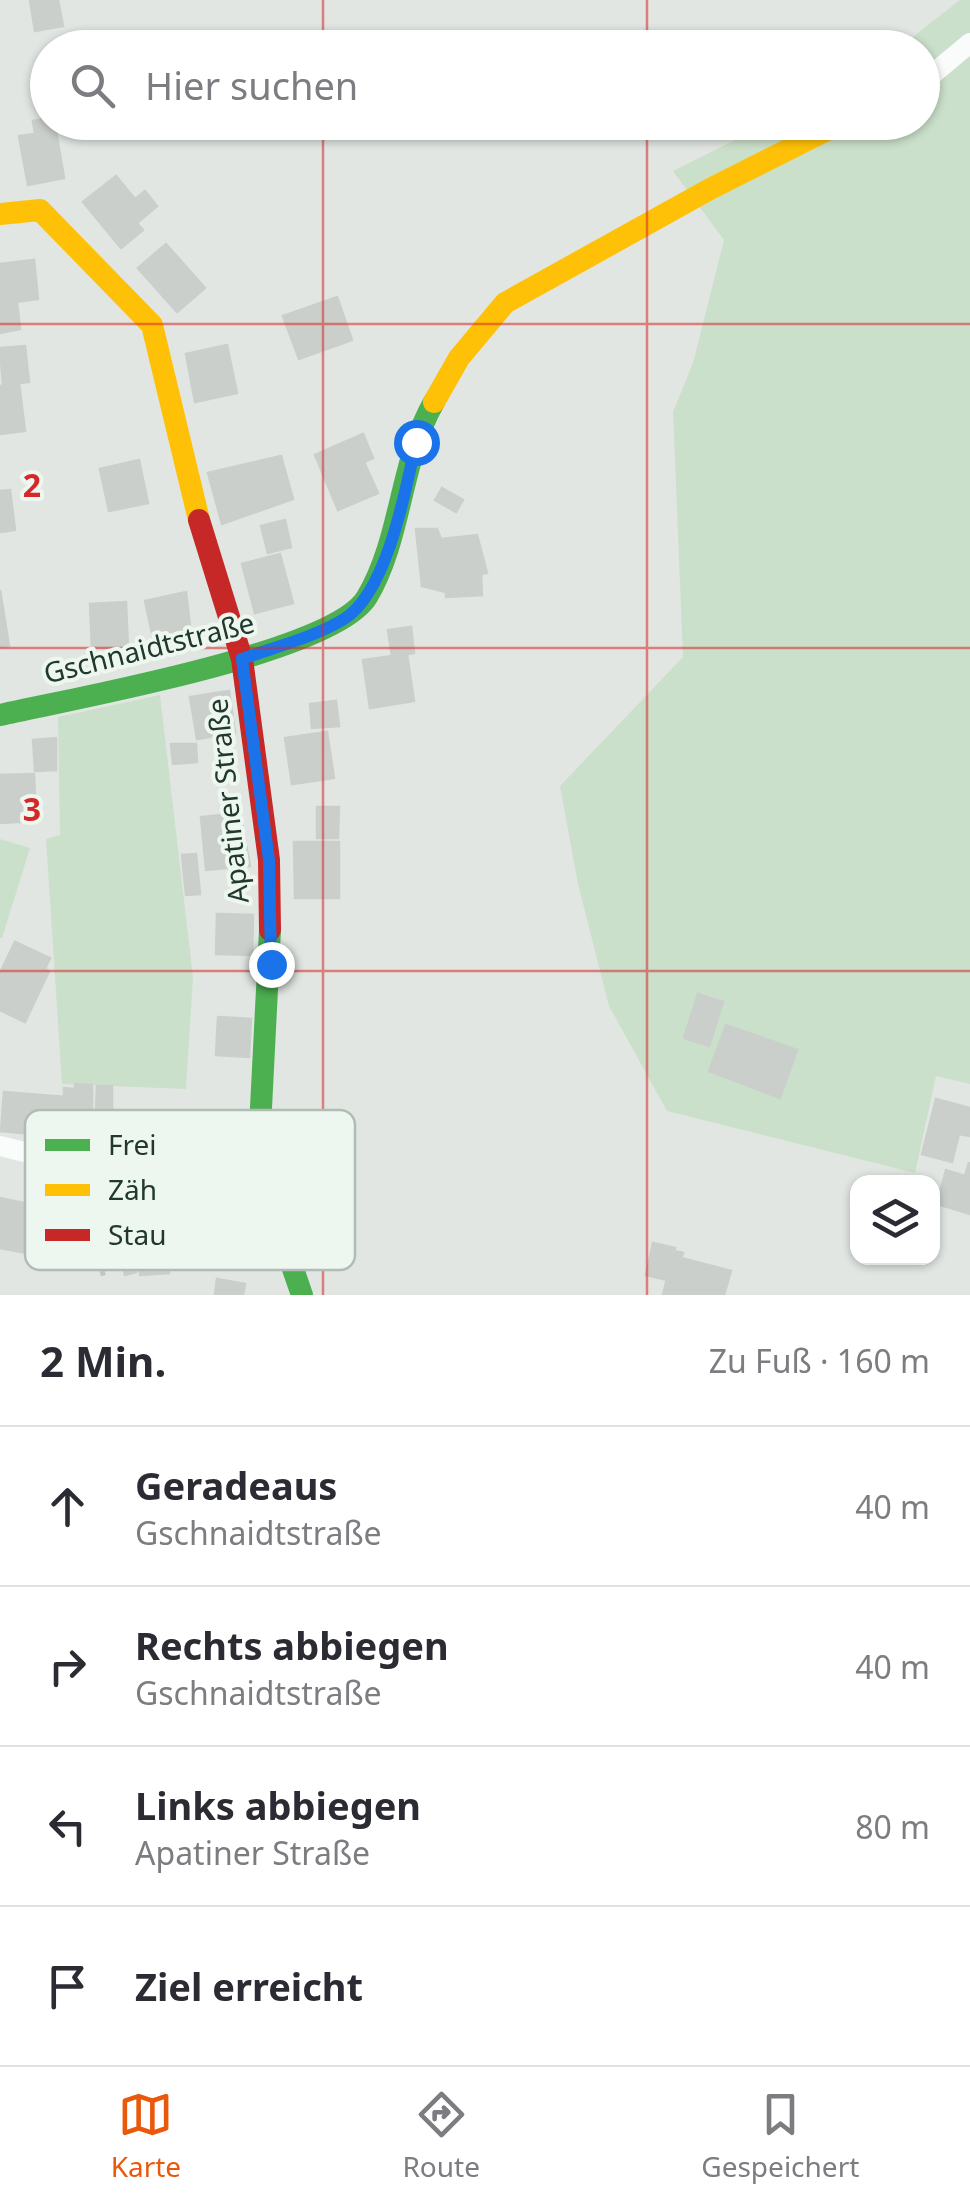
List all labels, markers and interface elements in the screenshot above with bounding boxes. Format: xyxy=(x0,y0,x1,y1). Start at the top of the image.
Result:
search box xyxy=(30,30,940,140)
icon: search xyxy=(65,58,120,113)
text: Hier suchen xyxy=(145,59,358,111)
route start xyxy=(394,420,440,466)
text: 2 xyxy=(23,463,41,506)
street label: Gschnaidtstraße xyxy=(39,602,258,692)
street label: Apatiner Straße xyxy=(197,697,257,905)
text: 3 xyxy=(23,787,41,830)
route end xyxy=(249,942,295,988)
legend xyxy=(25,1110,355,1270)
text: Frei xyxy=(108,1125,157,1163)
text: Zäh xyxy=(108,1170,157,1208)
map controls xyxy=(850,1175,940,1265)
button: layers xyxy=(850,1175,940,1265)
text: Stau xyxy=(108,1215,167,1253)
text: 2 Min. xyxy=(40,1332,166,1389)
text: Zu Fuß · 160 m xyxy=(709,1339,930,1382)
text: Geradeaus xyxy=(135,1459,337,1511)
icon: ahead xyxy=(40,1479,95,1534)
text: 40 m xyxy=(855,1485,930,1528)
text: Gschnaidtstraße xyxy=(135,1511,382,1554)
text: Rechts abbiegen xyxy=(135,1619,449,1671)
icon: right xyxy=(40,1639,95,1694)
text: 40 m xyxy=(855,1645,930,1688)
text: Gschnaidtstraße xyxy=(135,1671,382,1714)
text: Links abbiegen xyxy=(135,1779,421,1831)
icon: left xyxy=(40,1799,95,1854)
text: 80 m xyxy=(855,1805,930,1848)
text: Apatiner Straße xyxy=(135,1831,370,1874)
icon: arrive xyxy=(40,1959,95,2014)
text: Ziel erreicht xyxy=(135,1960,363,2012)
tab: Karte xyxy=(111,2087,181,2185)
tab: Route xyxy=(402,2087,480,2185)
tab: Gespeichert xyxy=(701,2087,859,2185)

